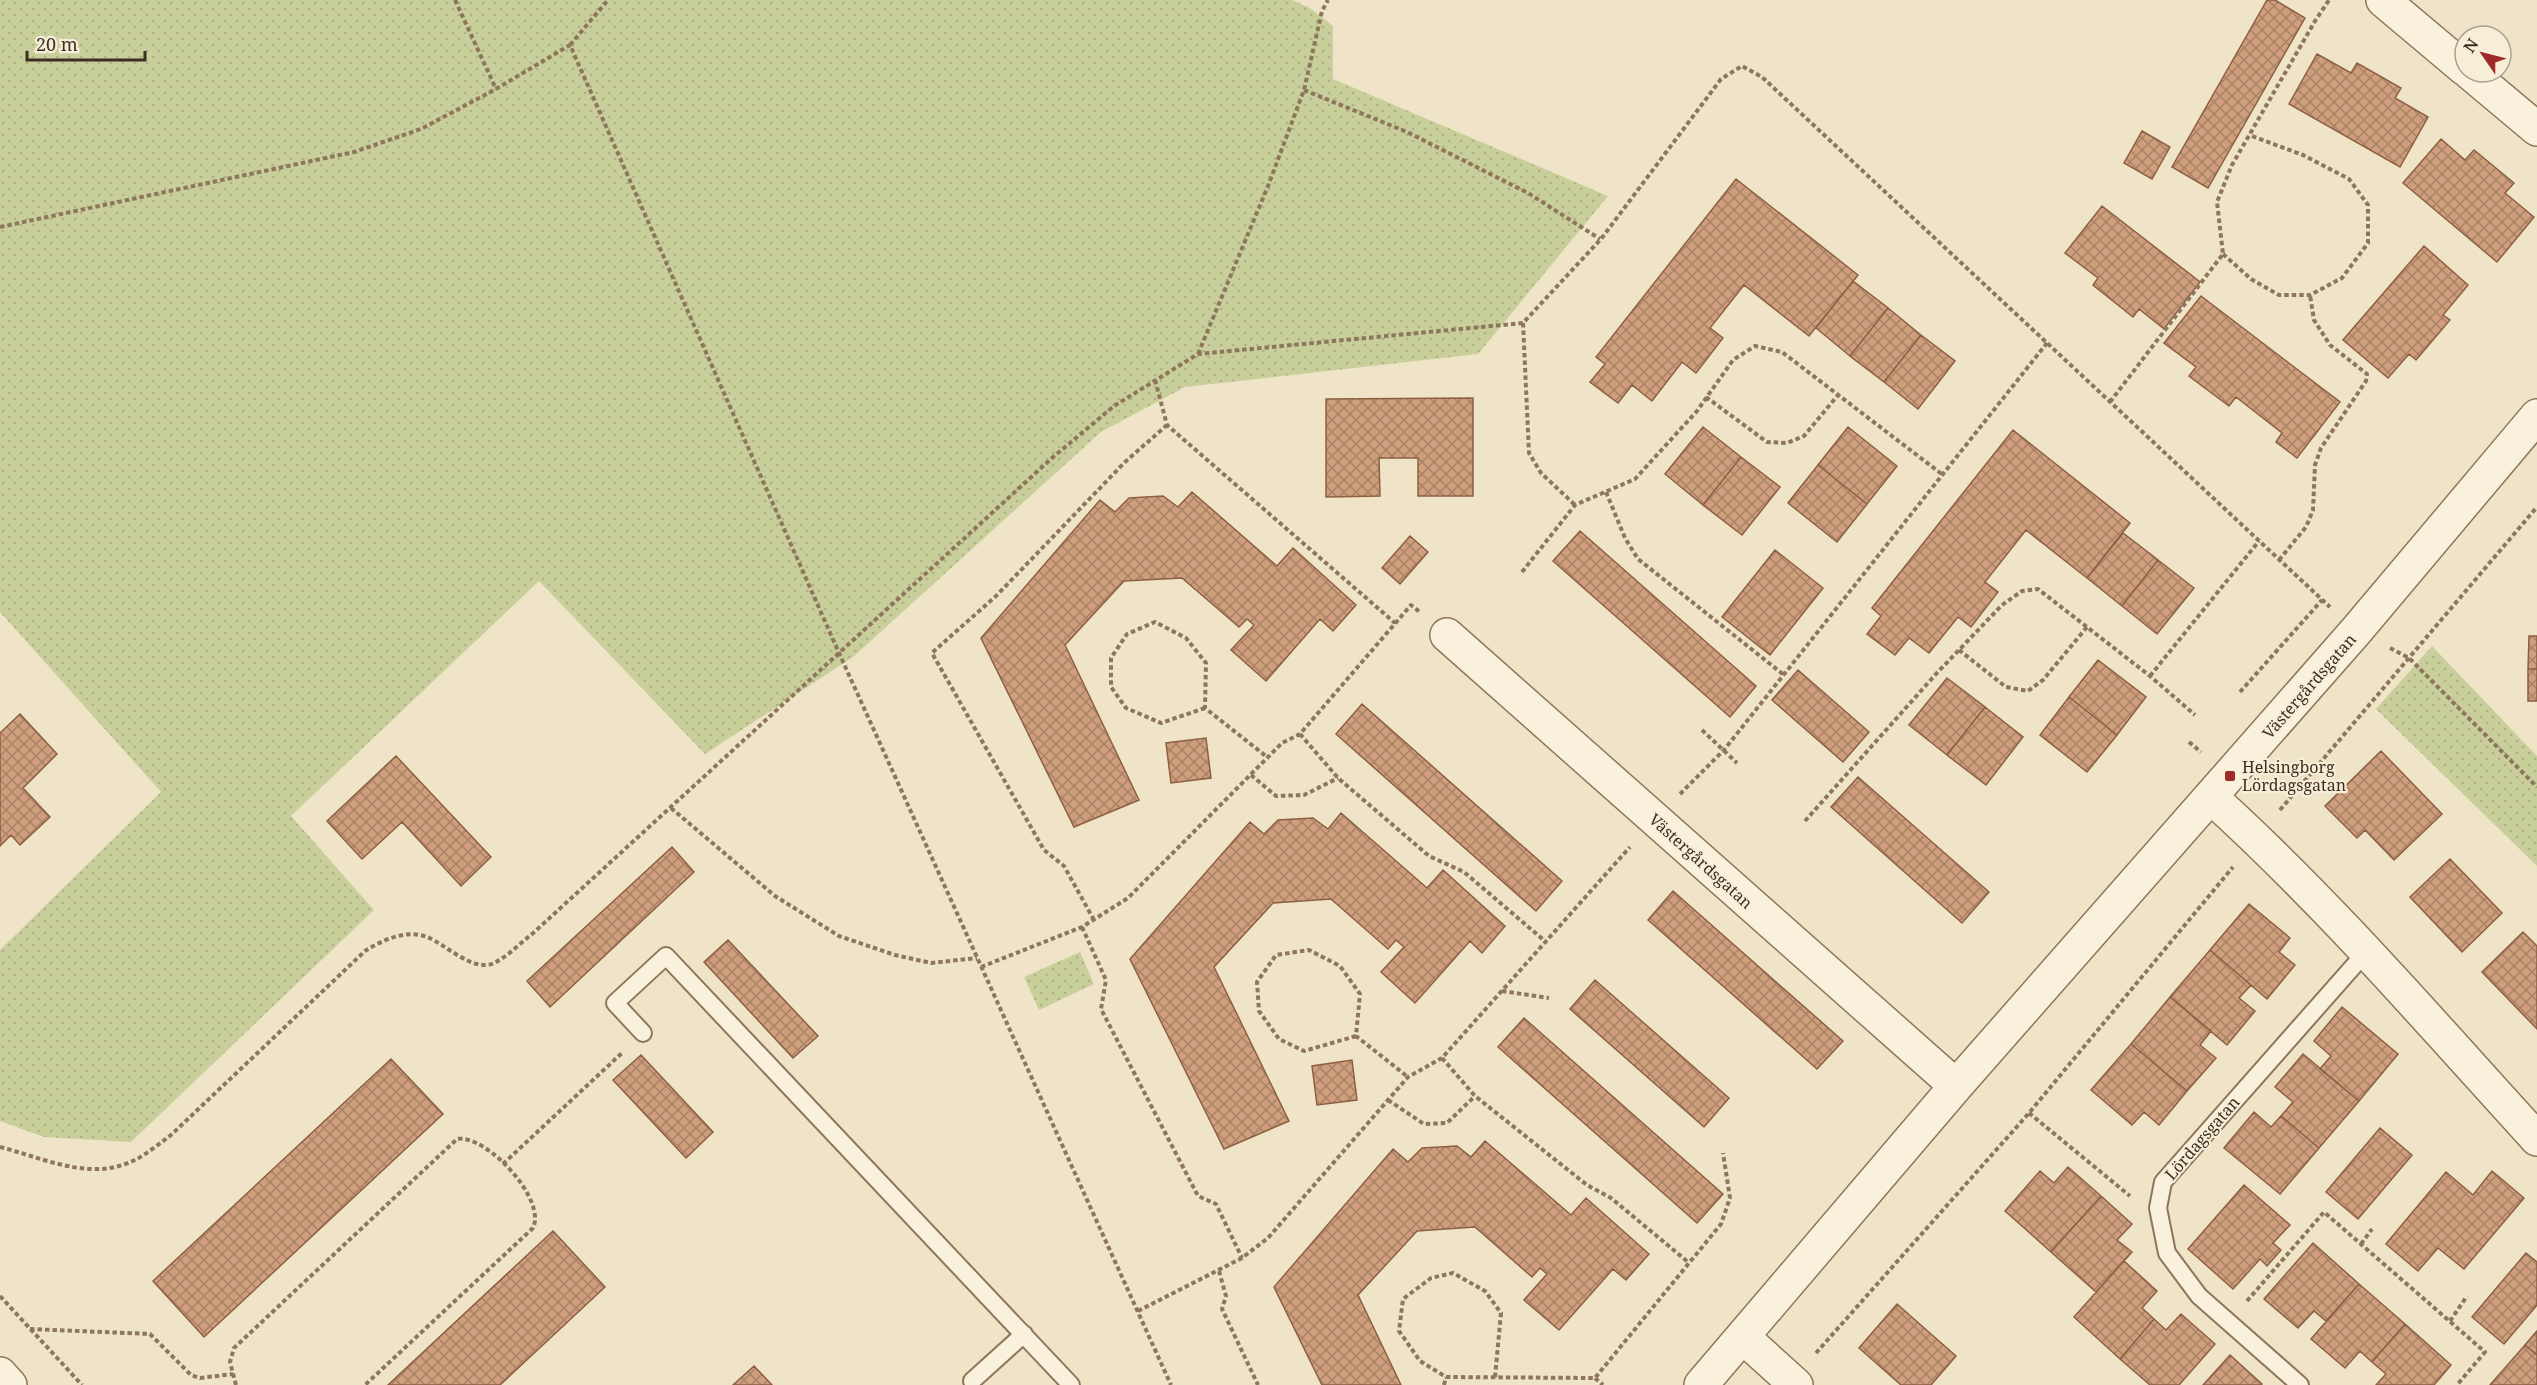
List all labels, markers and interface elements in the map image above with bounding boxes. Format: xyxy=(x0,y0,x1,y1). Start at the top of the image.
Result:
scale bar xyxy=(27,24,146,62)
north arrow xyxy=(2453,24,2513,84)
text: 20 m xyxy=(36,32,78,56)
text: N xyxy=(2458,34,2484,57)
street label: Västergårdsgatan xyxy=(2257,629,2361,743)
place label: Helsingborg Lördagsgatan xyxy=(2242,756,2346,796)
marker: Helsingborg Lördagsgatan xyxy=(2223,769,2237,783)
street label: Västergårdsgatan xyxy=(1644,808,1758,914)
street label: Lördagsgatan xyxy=(2160,1092,2244,1184)

